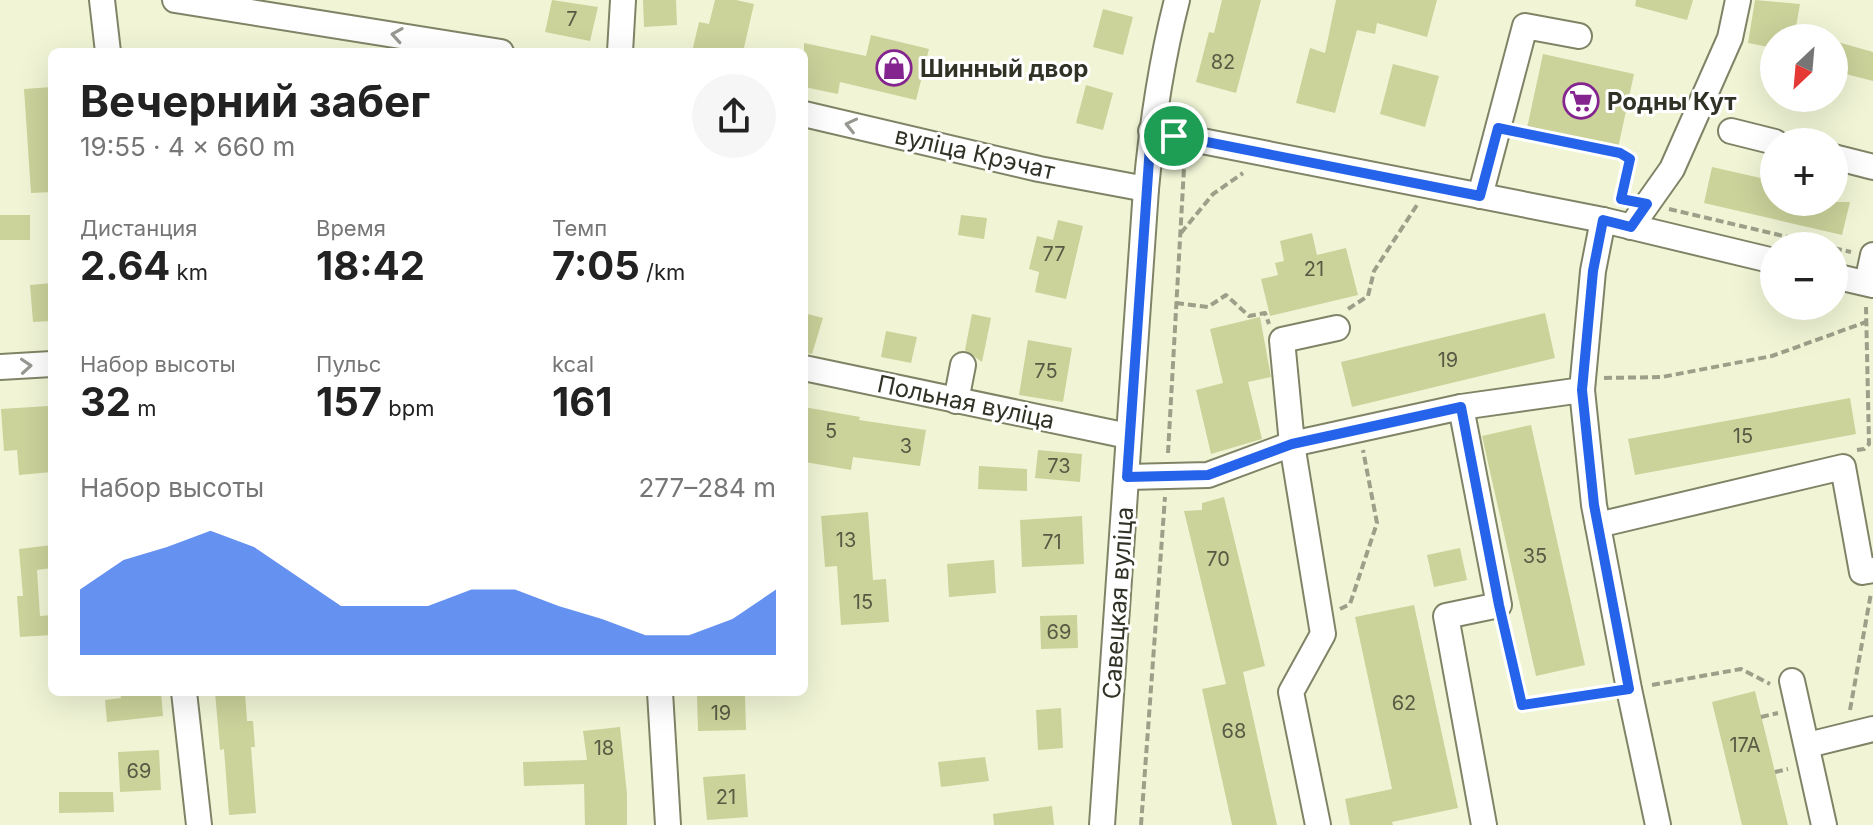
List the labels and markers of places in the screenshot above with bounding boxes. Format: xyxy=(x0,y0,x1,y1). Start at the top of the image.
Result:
shop icon: Шинный двор xyxy=(875,49,913,87)
place label: Шинный двор xyxy=(920,54,1088,83)
supermarket icon: Родны Кут xyxy=(1562,82,1600,120)
place label: Родны Кут xyxy=(1607,87,1737,116)
pin xyxy=(1140,102,1208,170)

